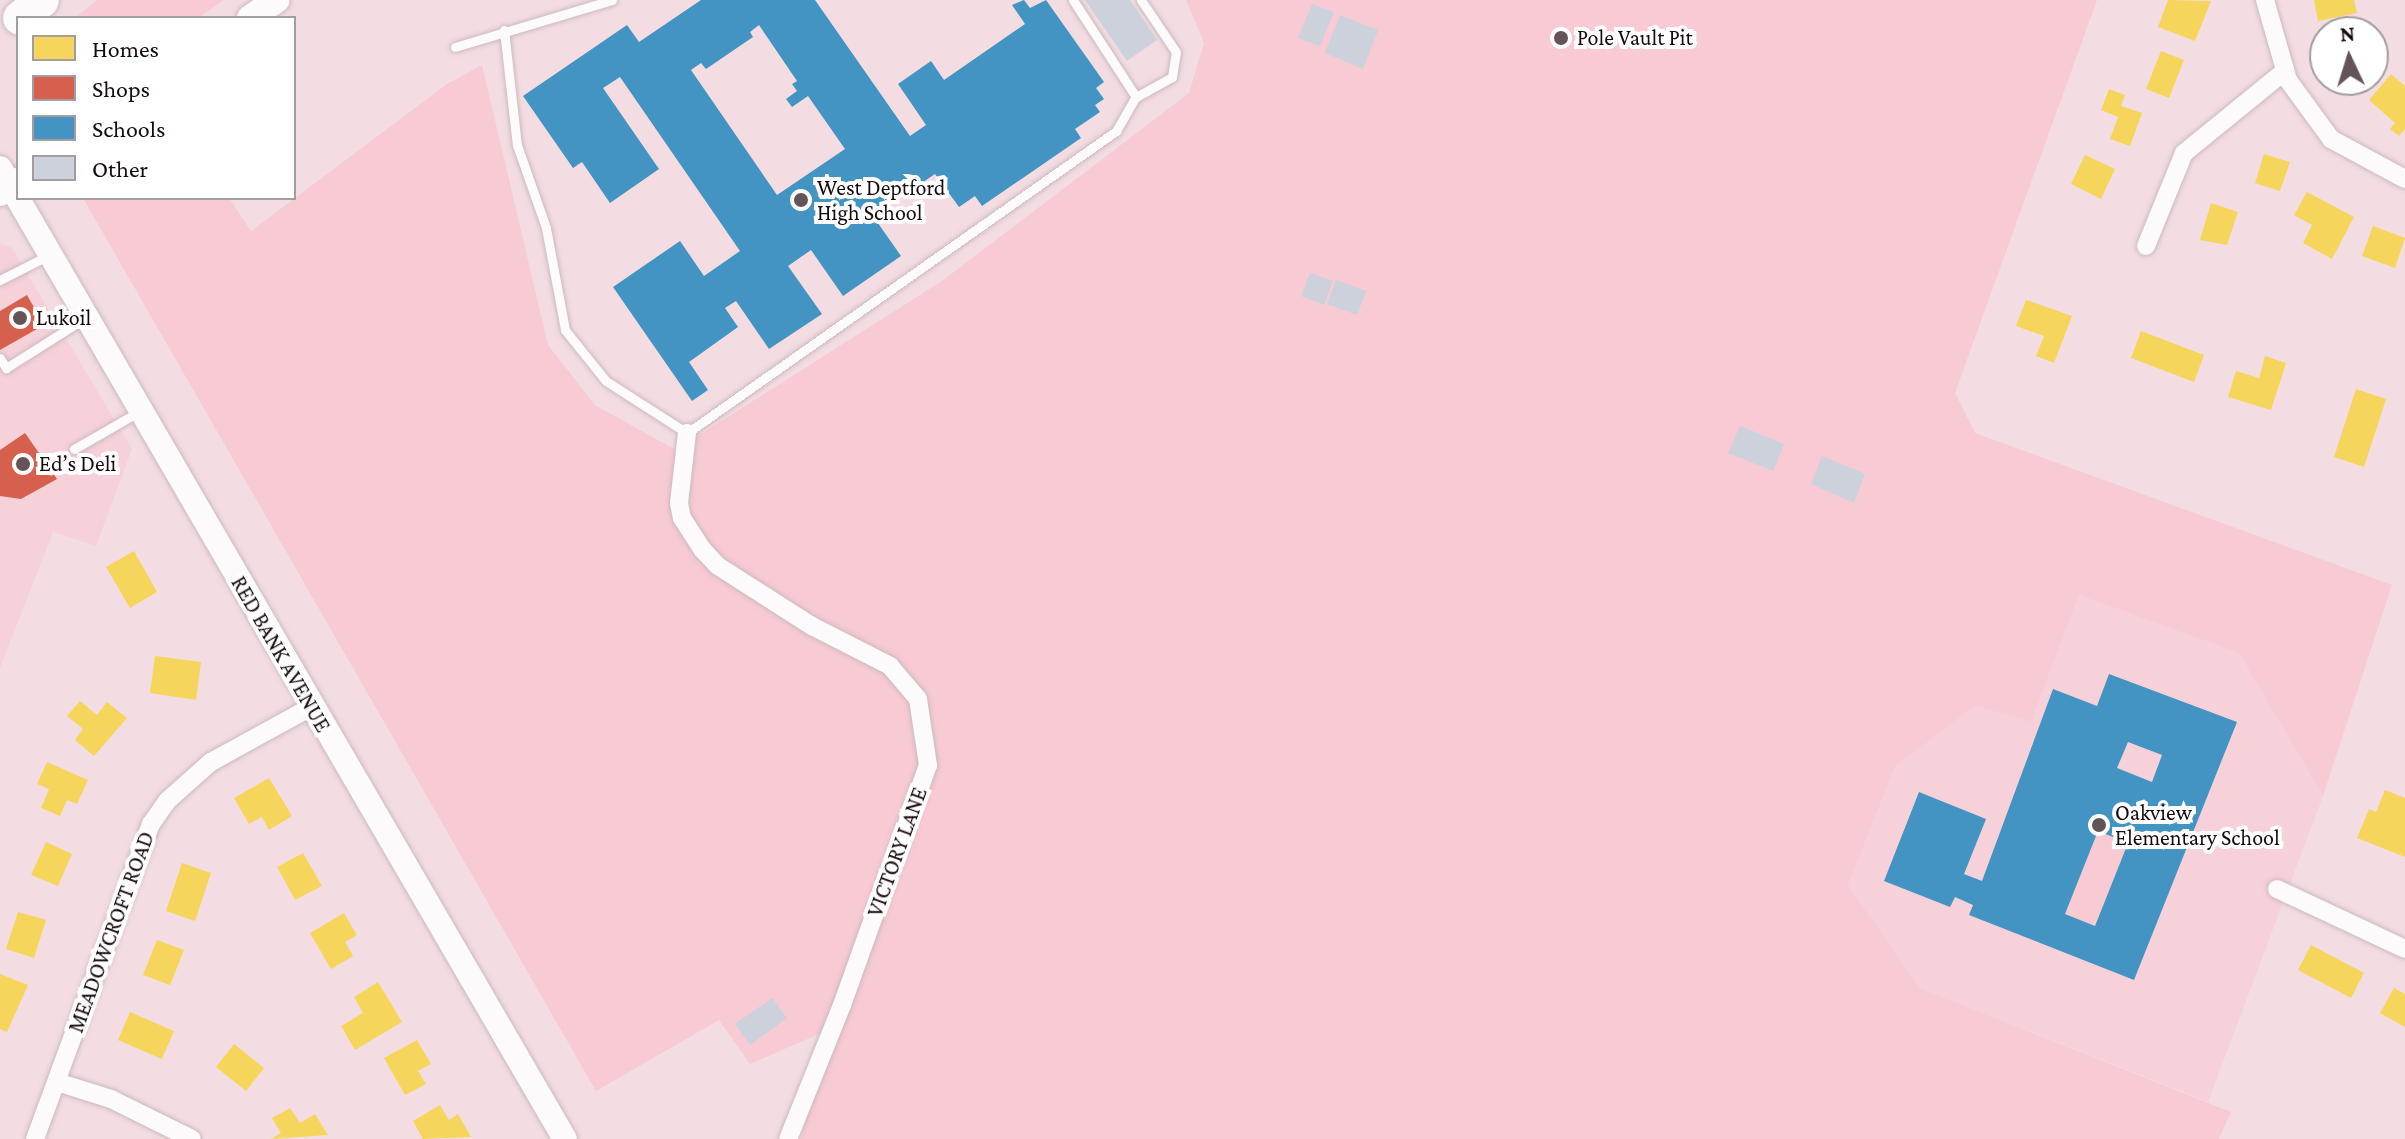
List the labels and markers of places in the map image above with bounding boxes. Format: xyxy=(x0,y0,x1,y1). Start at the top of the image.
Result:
place label: Pole Vault Pit xyxy=(1577,25,1693,51)
marker: Pole Vault Pit xyxy=(1552,29,1570,47)
place label: West Deptford High School xyxy=(817,174,945,226)
marker: West Deptford High School xyxy=(792,191,810,209)
place label: Lukoil xyxy=(36,305,91,331)
marker: Lukoil xyxy=(11,309,29,327)
place label: Ed’s Deli xyxy=(39,451,116,477)
marker: Ed’s Deli xyxy=(14,455,32,473)
place label: Oakview Elementary School xyxy=(2115,799,2280,850)
marker: Oakview Elementary School xyxy=(2090,816,2108,834)

